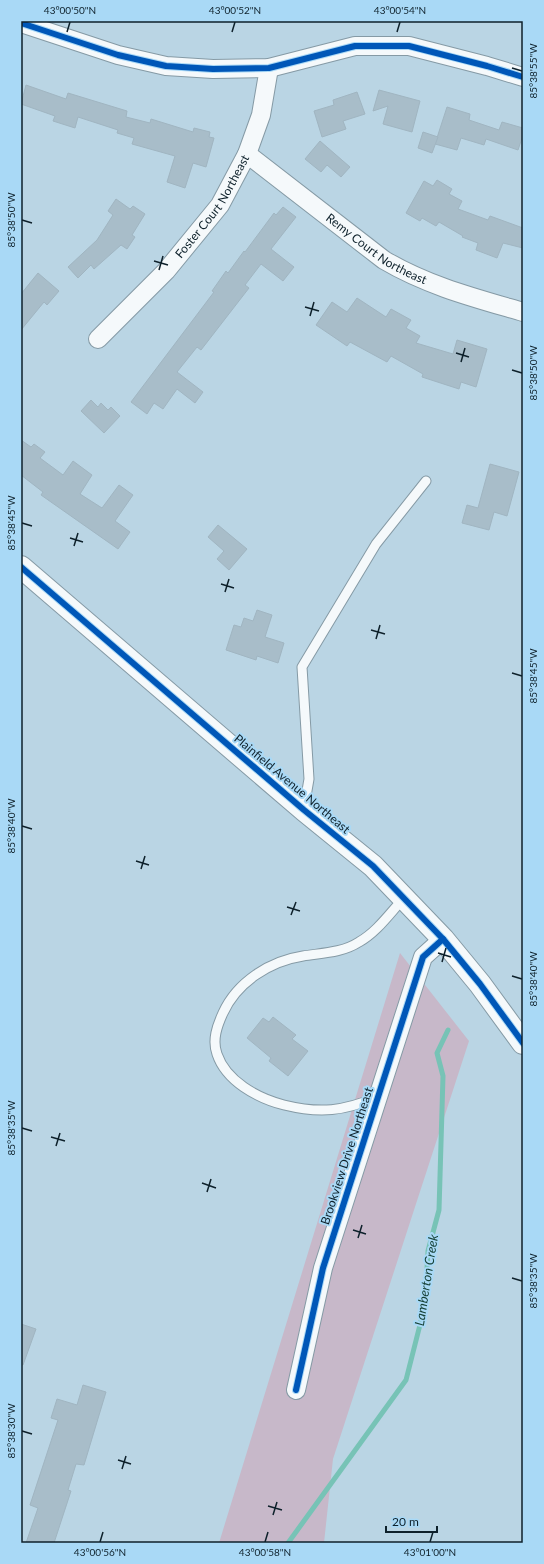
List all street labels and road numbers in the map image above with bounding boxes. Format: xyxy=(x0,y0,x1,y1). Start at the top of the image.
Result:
street label: Foster Court Northeast xyxy=(172,151,253,261)
street label: Remy Court Northeast xyxy=(323,210,430,288)
street label: Plainfield Avenue Northeast xyxy=(231,731,354,837)
street label: Brookview Drive Northeast xyxy=(317,1085,376,1226)

